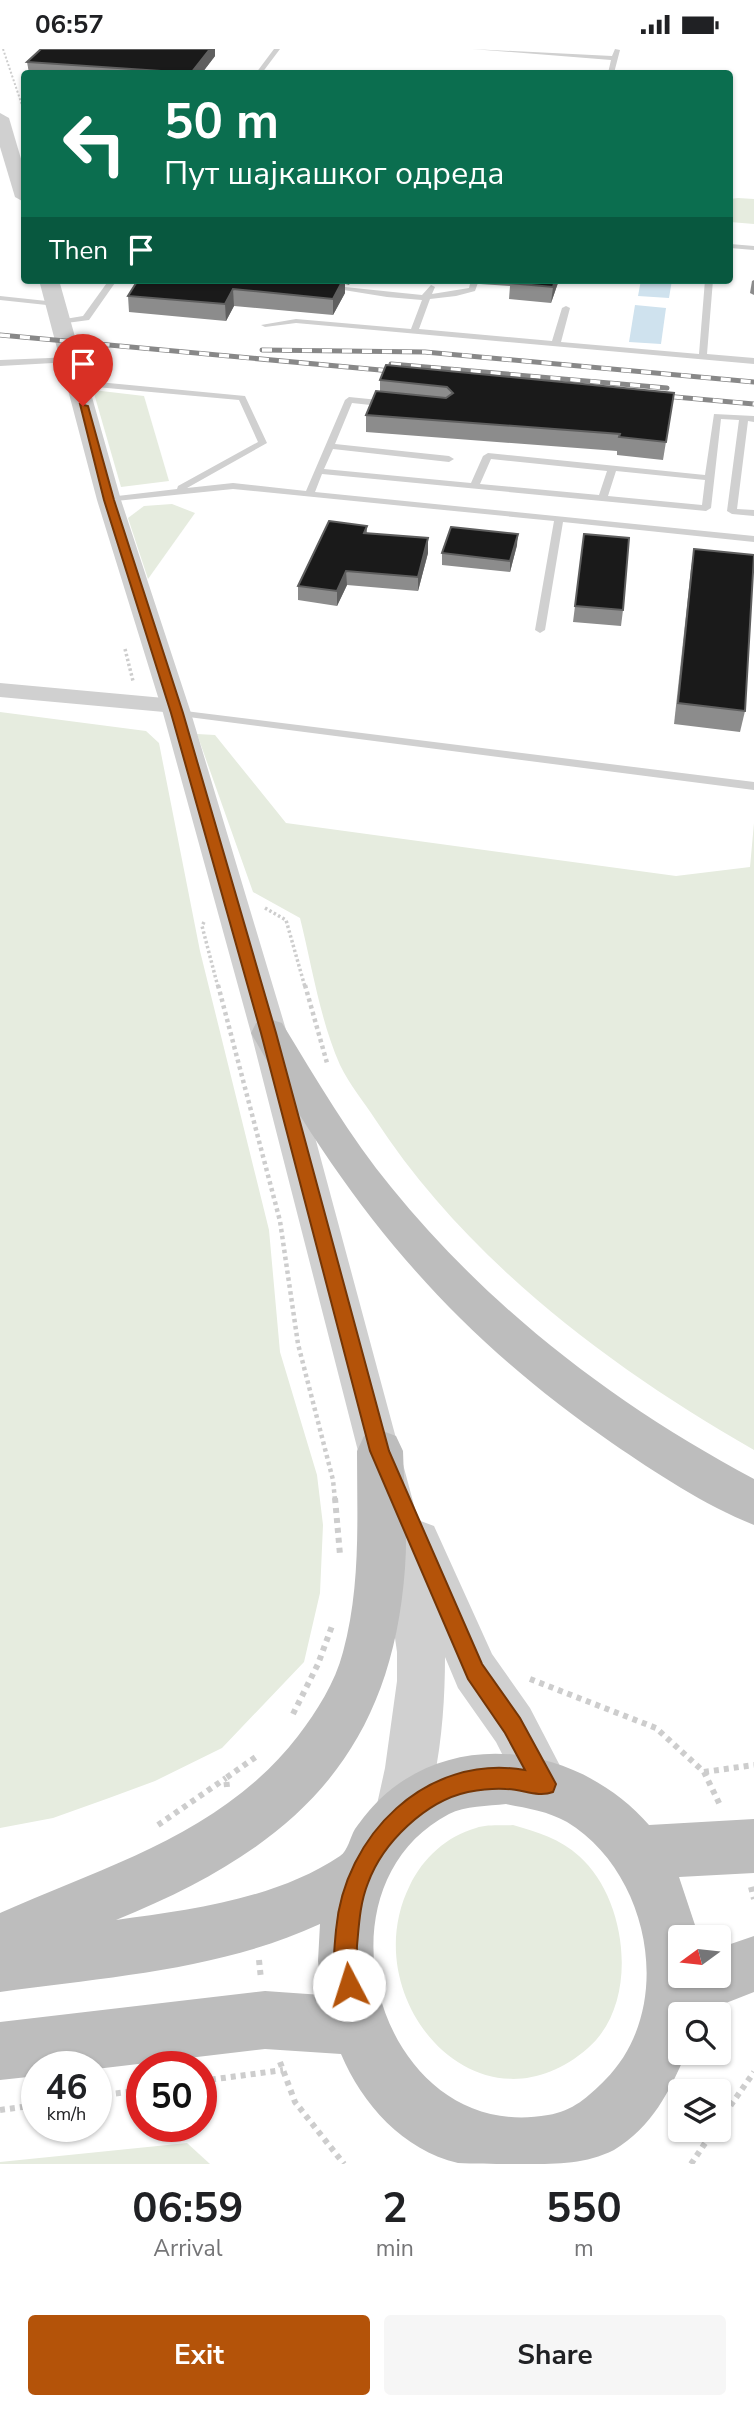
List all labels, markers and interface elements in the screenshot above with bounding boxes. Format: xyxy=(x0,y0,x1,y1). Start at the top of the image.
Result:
text: 06:57 xyxy=(35,7,104,42)
text: 50 m xyxy=(164,88,279,155)
icon: left xyxy=(49,98,140,189)
text: Пут шајкашког одреда xyxy=(164,152,504,195)
icon: arrive xyxy=(122,231,160,269)
text: Then xyxy=(49,233,108,268)
pin xyxy=(53,334,113,406)
icon: arrive xyxy=(64,345,102,383)
north arrow xyxy=(668,1925,732,1988)
map controls xyxy=(668,1925,731,2142)
position arrow xyxy=(312,1948,386,2022)
button: search xyxy=(668,2002,731,2065)
speed limit sign: 50 xyxy=(126,2051,217,2142)
text: 46 xyxy=(45,2064,88,2111)
button: layers xyxy=(668,2079,731,2142)
text: km/h xyxy=(47,2102,86,2126)
text: 06:59 xyxy=(132,2180,243,2237)
text: 2 xyxy=(382,2180,407,2237)
text: 550 xyxy=(546,2180,622,2237)
text: Arrival xyxy=(153,2233,222,2264)
text: min xyxy=(376,2233,414,2264)
text: m xyxy=(574,2233,594,2264)
button: Exit xyxy=(28,2315,370,2395)
button: Share xyxy=(384,2315,726,2395)

